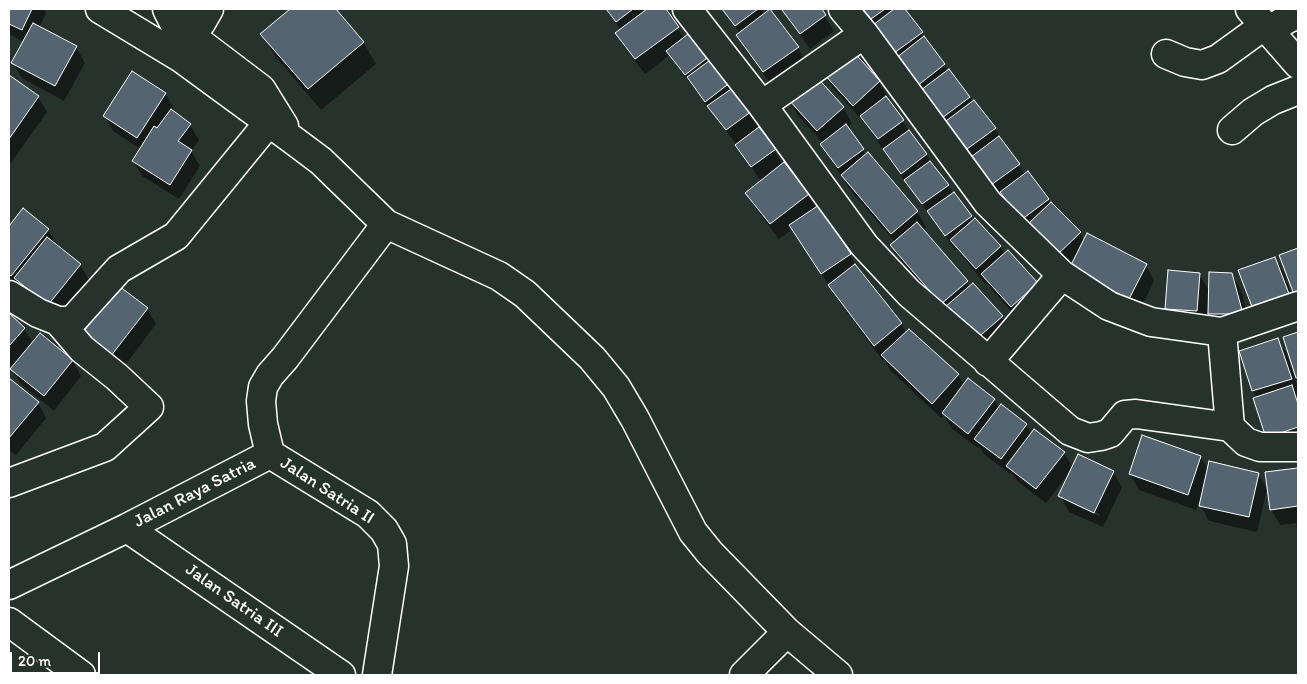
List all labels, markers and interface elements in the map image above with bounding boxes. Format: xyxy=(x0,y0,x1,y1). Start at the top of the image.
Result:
street label: Jalan Raya Satria xyxy=(131,453,259,533)
street label: Jalan Satria II xyxy=(276,453,378,529)
street label: Jalan Satria III xyxy=(181,559,287,643)
scale bar xyxy=(12,642,102,674)
text: 20 m xyxy=(18,652,51,670)

